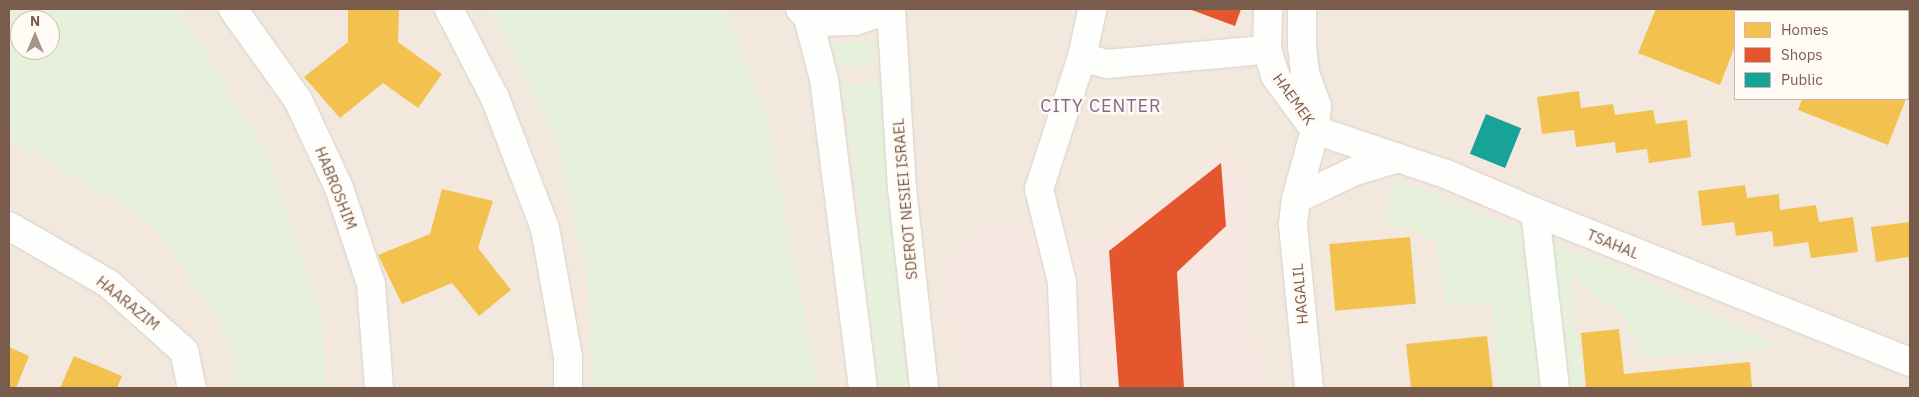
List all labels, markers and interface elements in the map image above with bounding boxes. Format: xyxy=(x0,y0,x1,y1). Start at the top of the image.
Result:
north arrow xyxy=(10,10,60,60)
legend xyxy=(1734,10,1909,100)
text: N xyxy=(30,12,40,30)
text: Homes xyxy=(1781,20,1829,39)
text: Shops xyxy=(1781,45,1823,64)
street label: HAEMEK xyxy=(1269,70,1319,128)
text: Public xyxy=(1781,70,1823,89)
district label: CITY CENTER xyxy=(1039,95,1163,117)
street label: SDEROT NESIEI ISRAEL xyxy=(889,118,921,280)
street label: HABROSHIM xyxy=(311,144,361,232)
street label: TSAHAL xyxy=(1584,225,1642,263)
street label: HAGALIL xyxy=(1288,263,1312,325)
street label: HAARAZIM xyxy=(93,272,163,334)

